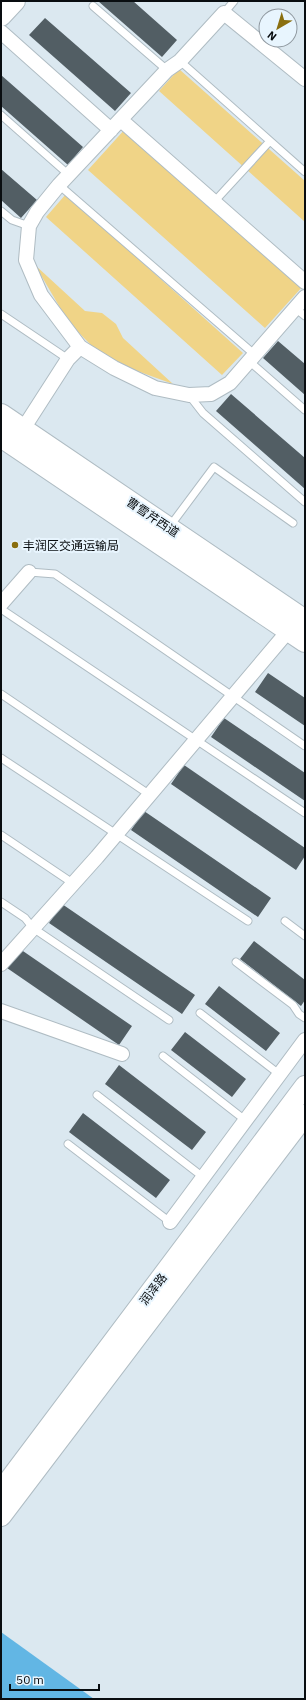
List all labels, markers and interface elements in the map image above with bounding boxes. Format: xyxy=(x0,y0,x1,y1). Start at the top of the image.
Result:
north arrow xyxy=(258,8,298,48)
text: N xyxy=(264,28,279,44)
street label: 曹雪芹西道 xyxy=(124,494,182,540)
place label: 丰润区交通运输局 xyxy=(23,538,119,553)
marker: 丰润区交通运输局 xyxy=(10,540,20,550)
street label: 润泽路 xyxy=(136,1270,170,1308)
scale bar xyxy=(10,1666,99,1692)
text: 50 m xyxy=(16,1672,44,1687)

